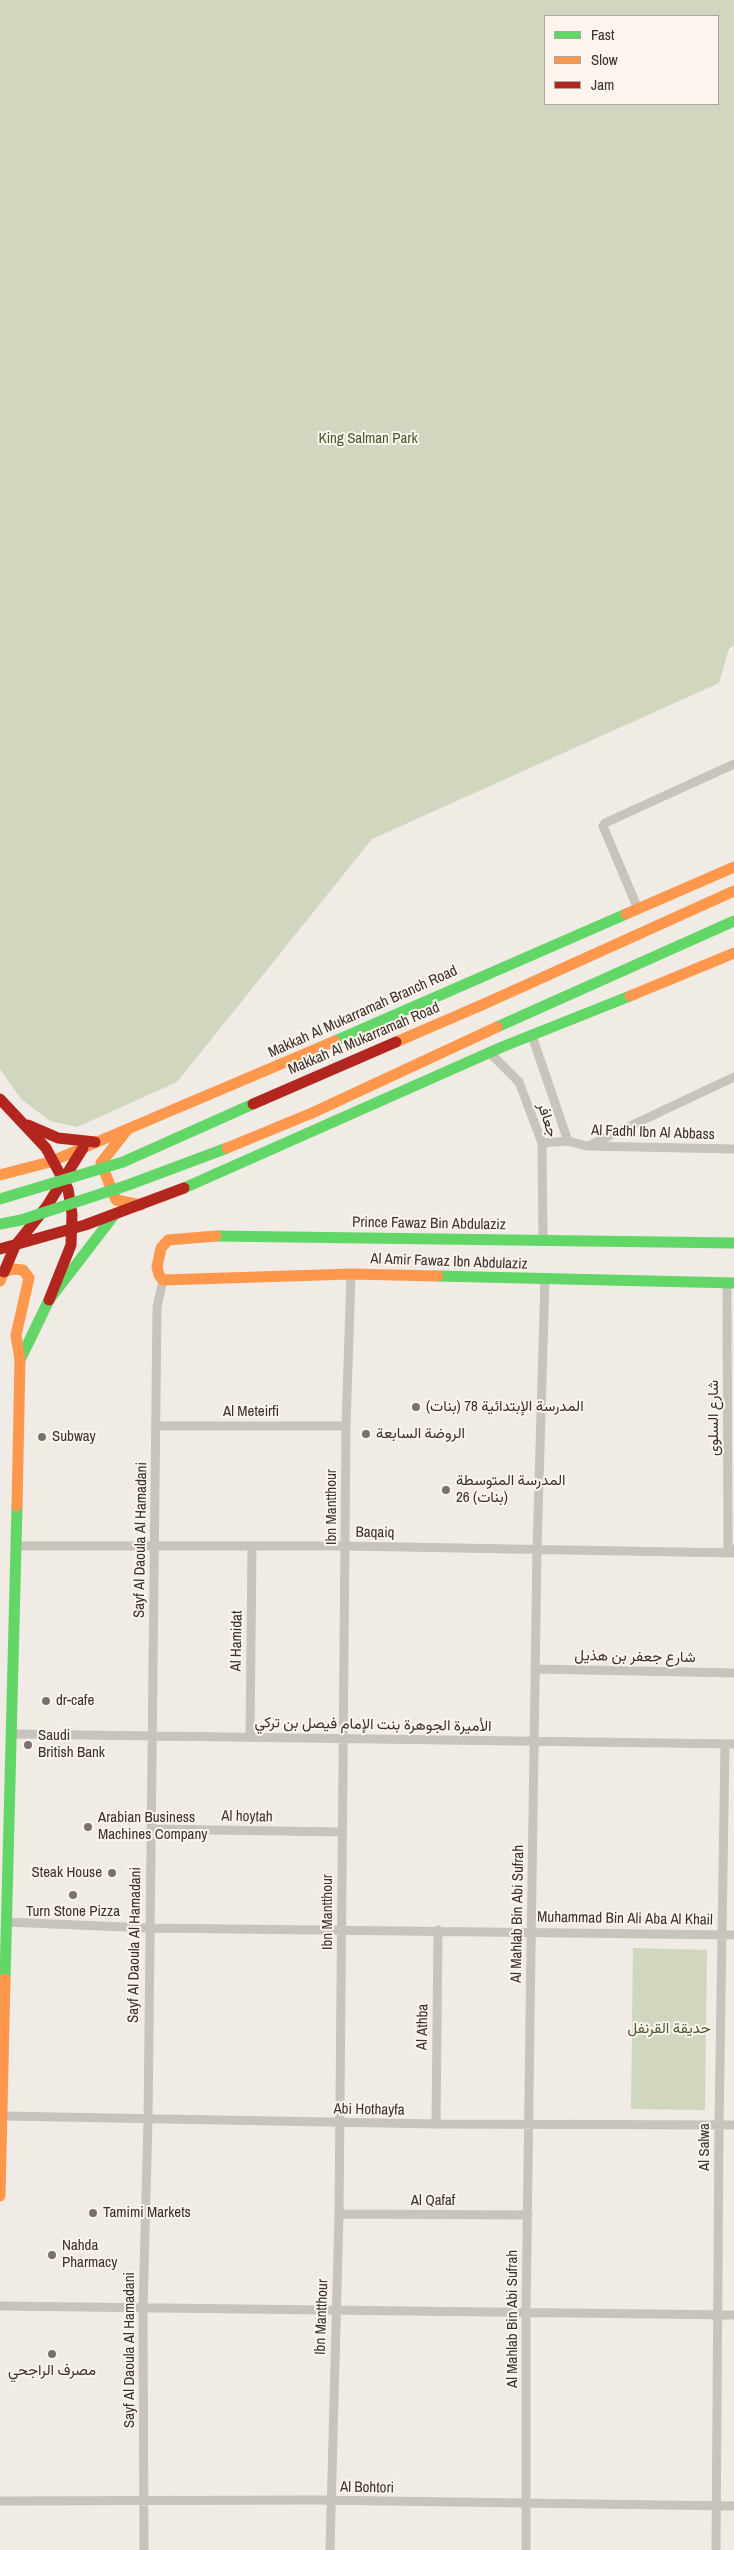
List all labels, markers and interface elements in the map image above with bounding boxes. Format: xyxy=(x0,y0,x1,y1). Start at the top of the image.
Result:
legend xyxy=(544,15,719,105)
text: Fast xyxy=(591,24,614,45)
text: Slow xyxy=(591,49,618,70)
text: Jam xyxy=(591,74,614,95)
park label: King Salman Park xyxy=(318,430,418,448)
street label: Makkah Al Mukarramah Branch Road xyxy=(266,962,460,1062)
street label: Makkah Al Mukarramah Road xyxy=(286,999,442,1079)
street label: جعافر xyxy=(533,1100,561,1140)
street label: Al Fadhl Ibn Al Abbass xyxy=(591,1122,715,1144)
street label: Prince Fawaz Bin Abdulaziz xyxy=(352,1214,506,1234)
street label: Al Amir Fawaz Ibn Abdulaziz xyxy=(370,1250,528,1274)
street label: شارع السلوى xyxy=(705,1380,723,1456)
place label: المدرسة الإبتدائية 78 (بنات) xyxy=(426,1398,584,1416)
marker: المدرسة الإبتدائية 78 (بنات) xyxy=(410,1401,422,1413)
street label: Al Meteirfi xyxy=(223,1403,279,1421)
place label: الروضة السابعة xyxy=(376,1425,465,1443)
place label: Subway xyxy=(52,1428,96,1446)
marker: الروضة السابعة xyxy=(360,1428,372,1440)
marker: Subway xyxy=(36,1431,48,1443)
street label: Sayf Al Daoula Al Hamadani xyxy=(131,1462,151,1618)
street label: Ibn Mantthour xyxy=(323,1469,341,1545)
place label: المدرسة المتوسطة 26 (بنات) xyxy=(456,1472,566,1507)
marker: المدرسة المتوسطة 26 (بنات) xyxy=(440,1484,452,1496)
street label: Baqaiq xyxy=(355,1524,395,1542)
street label: Al Hamidat xyxy=(227,1610,247,1672)
street label: شارع جعفر بن هذيل xyxy=(574,1647,696,1667)
place label: dr-cafe xyxy=(56,1692,94,1710)
marker: dr-cafe xyxy=(40,1695,52,1707)
street label: الأميرة الجوهرة بنت الإمام فيصل بن تركي xyxy=(254,1714,492,1736)
place label: Saudi British Bank xyxy=(38,1727,105,1762)
marker: Saudi British Bank xyxy=(22,1739,34,1751)
street label: Al hoytah xyxy=(221,1808,273,1826)
place label: Arabian Business Machines Company xyxy=(98,1809,207,1844)
marker: Arabian Business Machines Company xyxy=(82,1821,94,1833)
street label: Al Mahlab Bin Abi Sufrah xyxy=(508,1845,528,1983)
place label: Steak House xyxy=(32,1864,102,1882)
marker: Steak House xyxy=(106,1867,118,1879)
street label: Sayf Al Daoula Al Hamadani xyxy=(125,1867,145,2023)
street label: Ibn Mantthour xyxy=(319,1874,337,1950)
marker: Turn Stone Pizza xyxy=(67,1889,79,1901)
place label: Turn Stone Pizza xyxy=(26,1903,120,1921)
street label: Muhammad Bin Ali Aba Al Khail xyxy=(537,1908,713,1930)
street label: Al Athba xyxy=(414,2004,432,2050)
park label: حديقة القرنفل xyxy=(627,2020,711,2038)
street label: Abi Hothayfa xyxy=(333,2100,405,2120)
street label: Al Salwa xyxy=(696,2123,714,2171)
street label: Al Qafaf xyxy=(411,2192,455,2210)
place label: Tamimi Markets xyxy=(103,2204,191,2222)
marker: Tamimi Markets xyxy=(87,2207,99,2219)
place label: Nahda Pharmacy xyxy=(62,2237,117,2272)
marker: Nahda Pharmacy xyxy=(46,2249,58,2261)
street label: Al Mahlab Bin Abi Sufrah xyxy=(504,2250,522,2388)
street label: Sayf Al Daoula Al Hamadani xyxy=(121,2272,139,2428)
street label: Ibn Mantthour xyxy=(312,2279,332,2355)
marker: مصرف الراجحي xyxy=(46,2348,58,2360)
place label: مصرف الراجحي xyxy=(8,2362,96,2380)
street label: Al Bohtori xyxy=(340,2479,394,2497)

